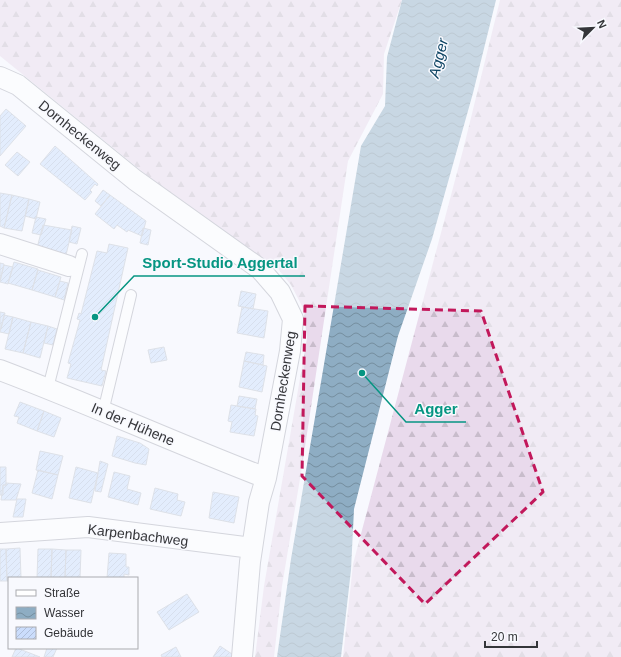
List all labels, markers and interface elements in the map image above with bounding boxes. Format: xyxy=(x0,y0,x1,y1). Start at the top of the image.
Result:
north arrow xyxy=(573,8,613,48)
text: N xyxy=(595,18,609,30)
water label: Agger xyxy=(425,36,451,80)
street label: Dornheckenweg xyxy=(36,97,124,173)
callout: Sport-Studio Aggertal xyxy=(134,249,305,276)
text: Sport-Studio Aggertal xyxy=(142,254,298,271)
street label: Dornheckenweg xyxy=(267,330,299,432)
callout: Agger xyxy=(406,395,466,422)
street label: In der Hühene xyxy=(89,399,177,449)
text: Agger xyxy=(414,400,458,417)
street label: Karpenbachweg xyxy=(87,521,189,549)
legend xyxy=(8,577,138,649)
text: Straße xyxy=(44,586,80,600)
text: Wasser xyxy=(44,606,84,620)
scale bar xyxy=(485,623,537,649)
text: Gebäude xyxy=(44,626,94,640)
text: 20 m xyxy=(491,630,518,644)

